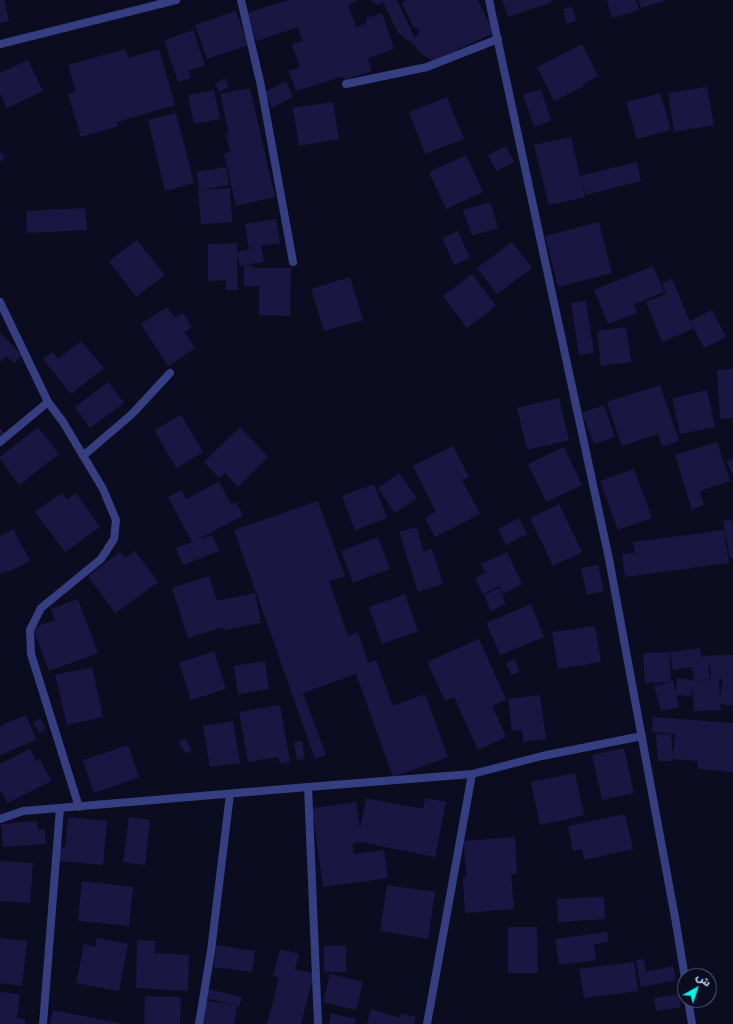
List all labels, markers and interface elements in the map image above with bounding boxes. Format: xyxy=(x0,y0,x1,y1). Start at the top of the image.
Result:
north arrow xyxy=(677,968,717,1008)
text: ش xyxy=(694,970,714,989)

